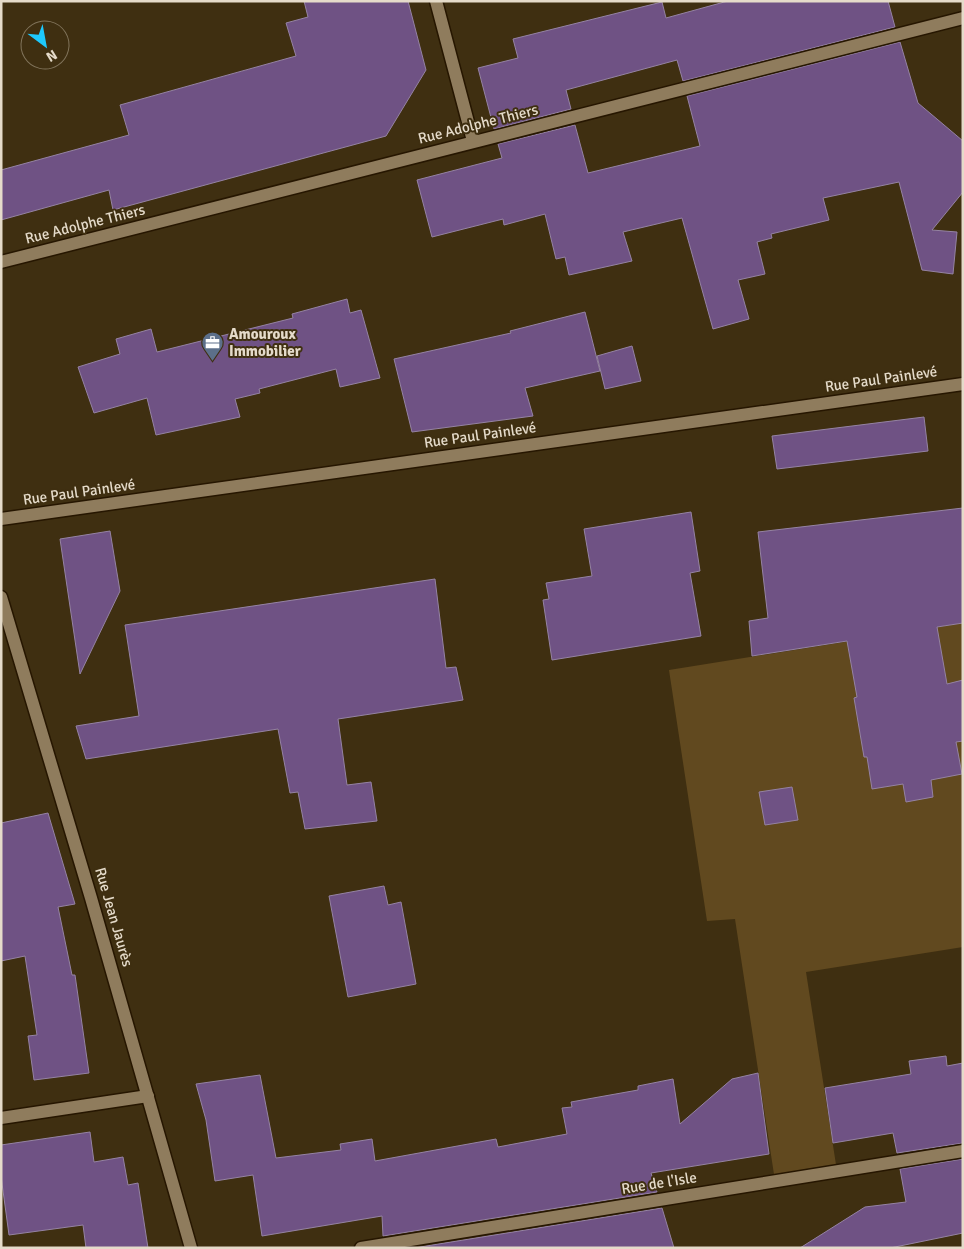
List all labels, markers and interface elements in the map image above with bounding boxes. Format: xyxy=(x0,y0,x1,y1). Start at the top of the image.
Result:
north arrow xyxy=(20,20,70,70)
text: N xyxy=(43,46,60,65)
street label: Rue Adolphe Thiers xyxy=(416,100,540,148)
street label: Rue Adolphe Thiers xyxy=(23,200,147,248)
place label: Amouroux Immobilier xyxy=(229,325,301,360)
office icon: Amouroux Immobilier xyxy=(201,331,225,362)
street label: Rue Paul Painlevé xyxy=(824,362,938,396)
street label: Rue Paul Painlevé xyxy=(423,418,537,452)
street label: Rue Paul Painlevé xyxy=(22,475,136,509)
street label: Rue Jean Jaurès xyxy=(91,865,137,969)
street label: Rue de l'Isle xyxy=(620,1168,698,1198)

